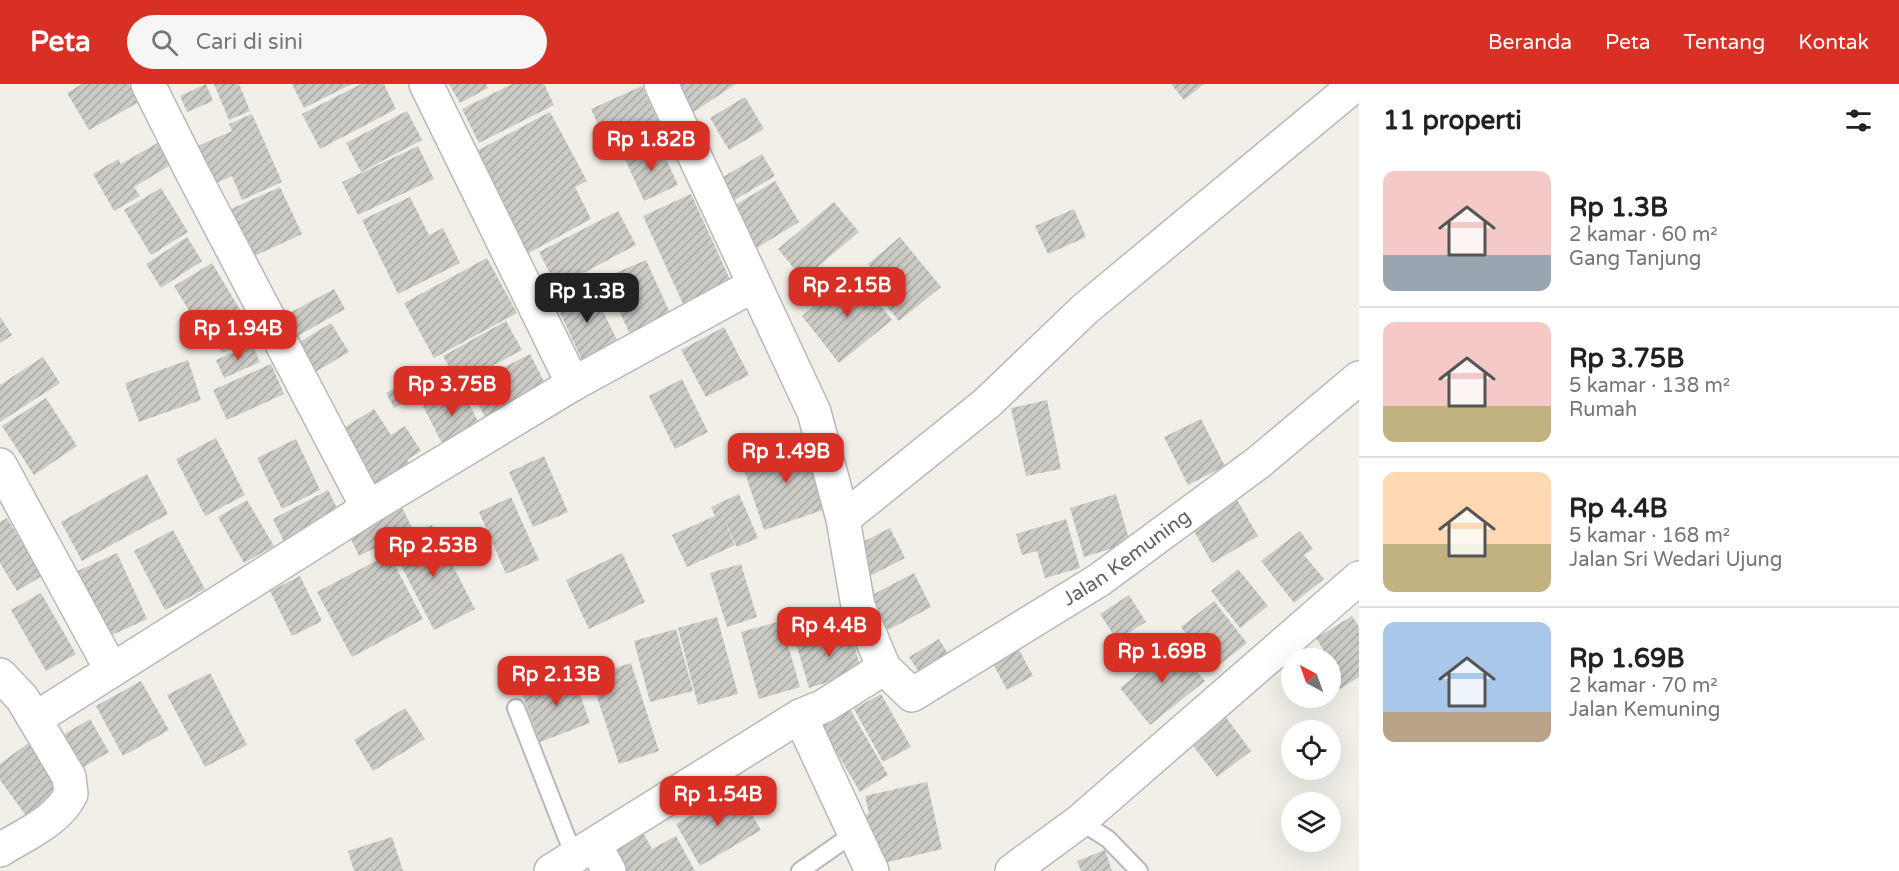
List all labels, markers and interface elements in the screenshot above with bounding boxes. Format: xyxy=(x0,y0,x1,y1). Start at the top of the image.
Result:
search box xyxy=(127,15,547,69)
text: Peta xyxy=(30,25,91,59)
icon: search xyxy=(148,26,181,59)
text: Cari di sini xyxy=(196,29,303,55)
text: Beranda xyxy=(1488,30,1572,55)
text: Peta xyxy=(1605,30,1651,55)
text: Tentang xyxy=(1684,30,1765,55)
text: Kontak xyxy=(1798,30,1869,55)
icon: filters xyxy=(1842,104,1875,137)
text: 11 properti xyxy=(1383,105,1522,136)
pin: Rp 1.82B xyxy=(589,121,713,172)
text: Rp 1.82B xyxy=(607,128,695,152)
text: Rp 1.3B xyxy=(1569,192,1668,223)
icon: home xyxy=(1431,195,1503,267)
text: 2 kamar · 60 m² xyxy=(1569,223,1718,247)
text: Gang Tanjung xyxy=(1569,247,1701,271)
pin: Rp 2.15B xyxy=(785,267,909,318)
pin: Rp 1.3B xyxy=(532,273,642,324)
text: Rp 2.15B xyxy=(803,274,891,298)
text: Rp 1.3B xyxy=(549,280,625,304)
pin: Rp 1.94B xyxy=(176,310,300,361)
text: Rp 1.94B xyxy=(194,317,282,341)
text: Rp 3.75B xyxy=(1569,343,1684,374)
icon: home xyxy=(1431,346,1503,418)
pin: Rp 3.75B xyxy=(390,366,514,417)
text: Rp 3.75B xyxy=(408,373,496,397)
text: 5 kamar · 138 m² xyxy=(1569,374,1730,398)
text: Rumah xyxy=(1569,398,1637,422)
pin: Rp 1.49B xyxy=(724,433,848,484)
text: Rp 1.49B xyxy=(742,440,830,464)
text: Rp 4.4B xyxy=(1569,493,1668,524)
icon: home xyxy=(1431,496,1503,568)
street label: Jalan Kemuning xyxy=(1058,504,1195,611)
text: 5 kamar · 168 m² xyxy=(1569,524,1730,548)
pin: Rp 2.53B xyxy=(371,527,495,578)
text: Rp 2.53B xyxy=(389,534,477,558)
text: Jalan Sri Wedari Ujung xyxy=(1569,548,1782,572)
pin: Rp 4.4B xyxy=(774,607,884,658)
text: Rp 4.4B xyxy=(791,614,867,638)
pin: Rp 1.69B xyxy=(1100,633,1224,684)
text: Rp 1.69B xyxy=(1118,640,1206,664)
text: Rp 1.69B xyxy=(1569,643,1684,674)
icon: home xyxy=(1431,646,1503,718)
north arrow xyxy=(1281,648,1341,708)
map controls xyxy=(1281,648,1341,852)
pin: Rp 2.13B xyxy=(494,656,618,707)
text: Rp 2.13B xyxy=(512,663,600,687)
text: 2 kamar · 70 m² xyxy=(1569,674,1718,698)
text: Jalan Kemuning xyxy=(1569,698,1720,722)
button: locate xyxy=(1281,720,1341,780)
pin: Rp 1.54B xyxy=(656,776,780,827)
text: Rp 1.54B xyxy=(674,783,762,807)
button: layers xyxy=(1281,792,1341,852)

